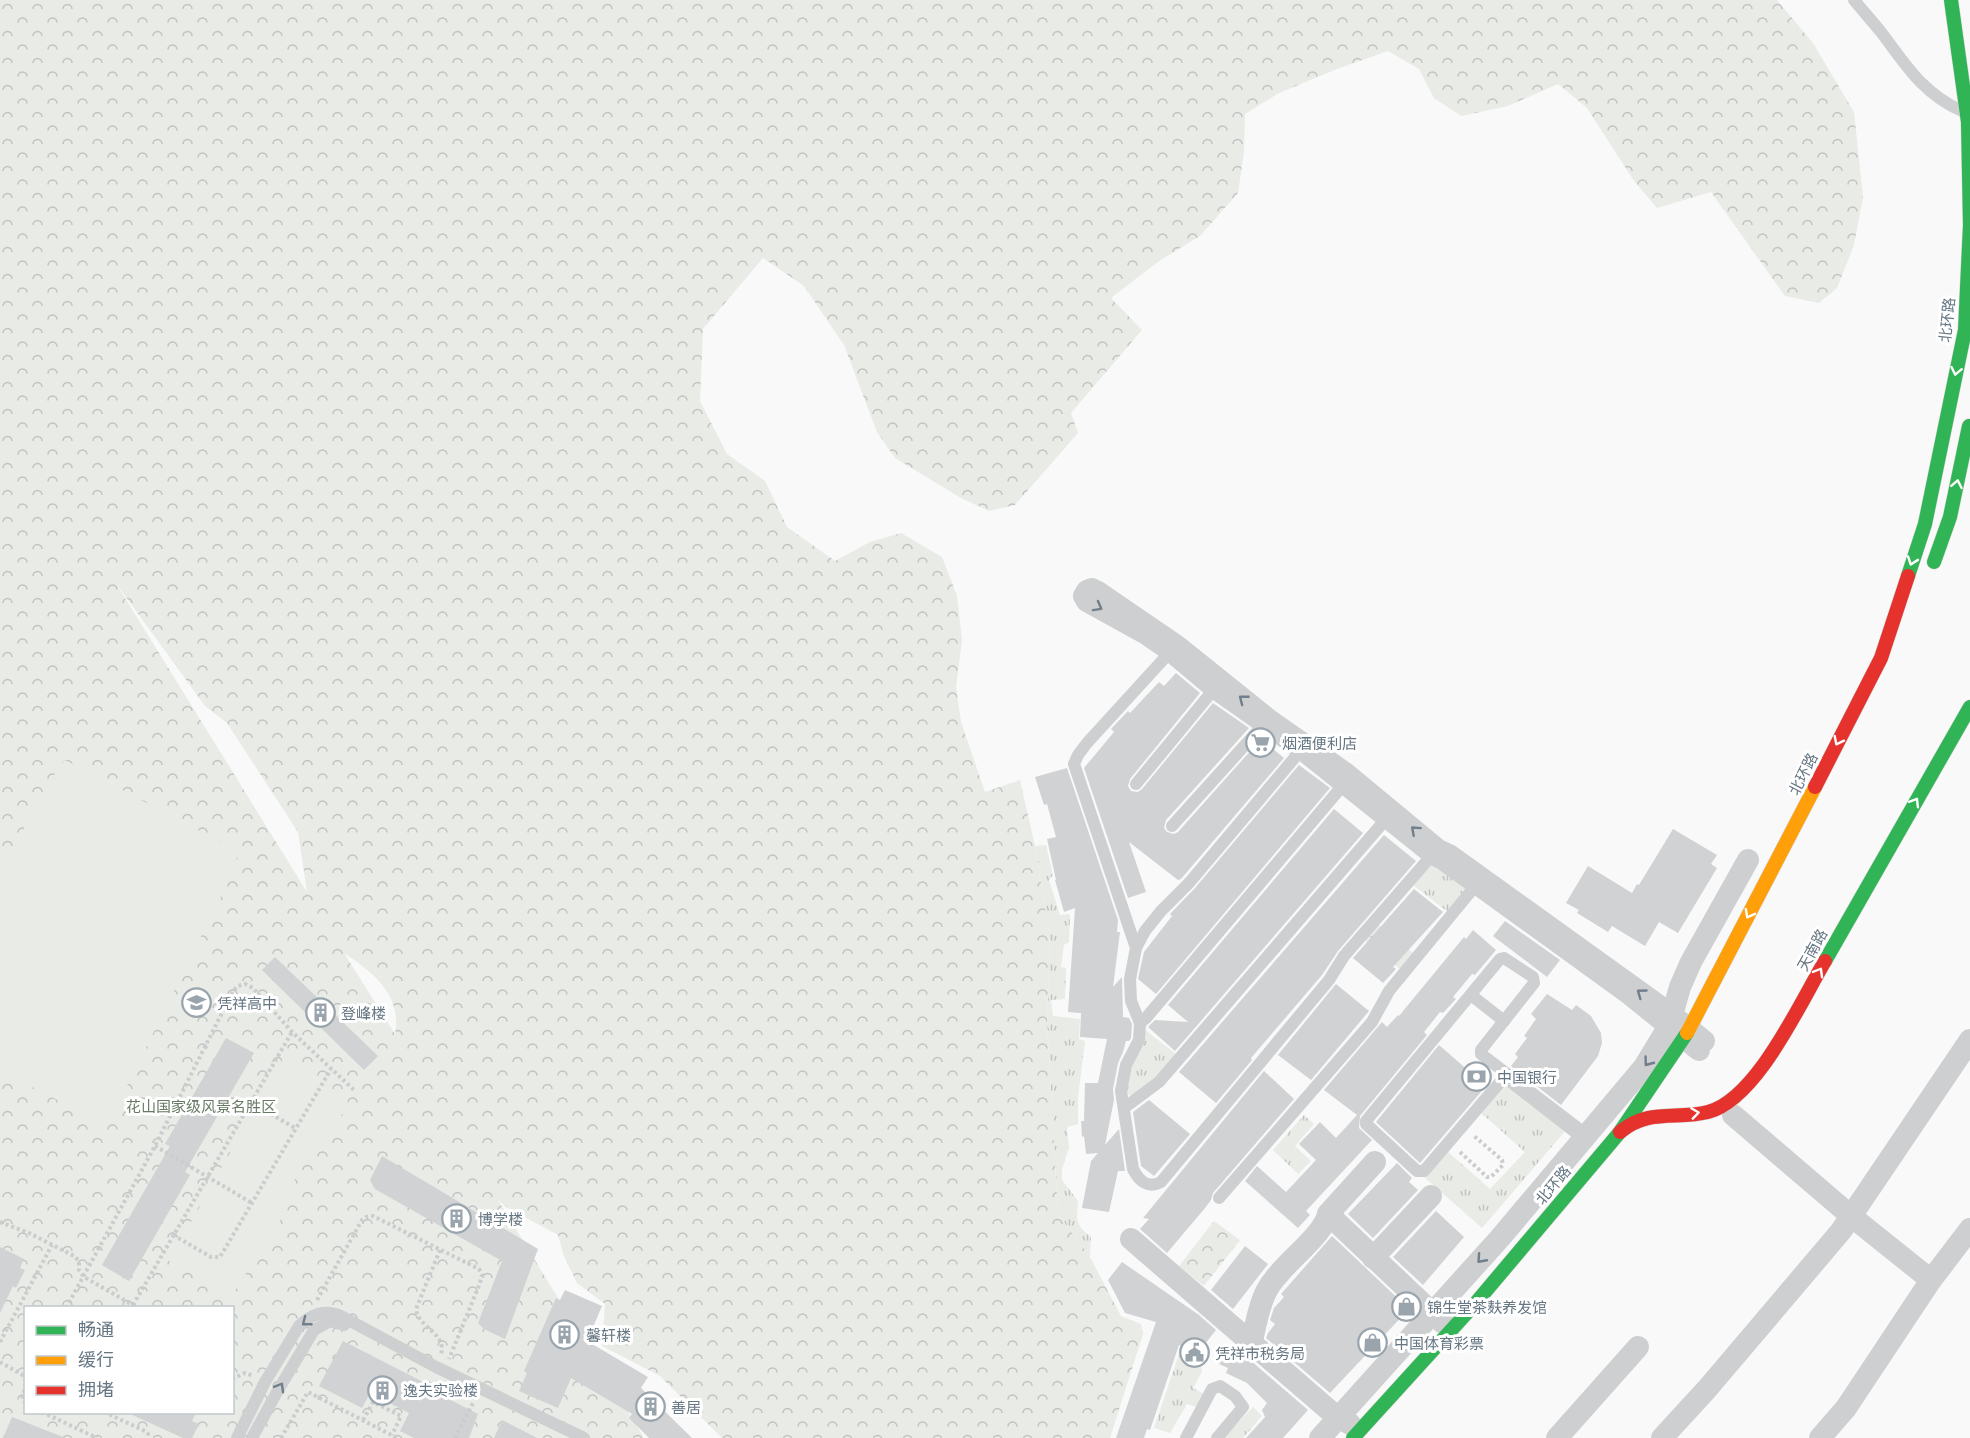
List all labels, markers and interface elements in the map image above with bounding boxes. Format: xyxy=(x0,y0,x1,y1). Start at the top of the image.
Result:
street label: 北环路 xyxy=(1935,297,1959,343)
one-way arrow xyxy=(1951,366,1964,376)
one-way arrow xyxy=(1950,480,1963,490)
one-way arrow xyxy=(1906,555,1919,566)
one-way arrow xyxy=(1092,600,1102,611)
one-way arrow xyxy=(1238,696,1249,707)
supermarket icon: 烟酒便利店 xyxy=(1245,727,1277,759)
place label: 烟酒便利店 xyxy=(1282,734,1357,753)
one-way arrow xyxy=(1834,734,1845,745)
street label: 北环路 xyxy=(1784,750,1822,798)
one-way arrow xyxy=(1908,798,1919,808)
one-way arrow xyxy=(1411,826,1422,837)
one-way arrow xyxy=(1745,908,1756,919)
street label: 天南路 xyxy=(1793,926,1831,974)
one-way arrow xyxy=(1811,968,1823,978)
school or university icon: 凭祥高中 xyxy=(180,987,212,1019)
one-way arrow xyxy=(1636,989,1647,1000)
place label: 凭祥高中 xyxy=(217,994,277,1013)
building icon: 登峰楼 xyxy=(304,997,336,1029)
place label: 登峰楼 xyxy=(341,1004,386,1023)
one-way arrow xyxy=(1644,1055,1655,1066)
bank icon: 中国银行 xyxy=(1460,1061,1492,1093)
place label: 中国银行 xyxy=(1497,1068,1557,1087)
park label: 花山国家级风景名胜区 xyxy=(126,1097,276,1116)
one-way arrow xyxy=(1691,1108,1700,1120)
street label: 北环路 xyxy=(1531,1162,1575,1208)
building icon: 博学楼 xyxy=(441,1203,473,1235)
place label: 博学楼 xyxy=(478,1210,523,1229)
one-way arrow xyxy=(1477,1252,1488,1263)
shop icon: 锦生堂茶麸养发馆 xyxy=(1390,1291,1422,1323)
place label: 锦生堂茶麸养发馆 xyxy=(1427,1298,1547,1317)
legend xyxy=(24,1306,234,1414)
one-way arrow xyxy=(302,1314,313,1325)
text: 畅通 xyxy=(78,1319,114,1341)
building icon: 馨轩楼 xyxy=(549,1319,581,1351)
place label: 馨轩楼 xyxy=(586,1326,631,1345)
shop icon: 中国体育彩票 xyxy=(1357,1327,1389,1359)
place label: 中国体育彩票 xyxy=(1394,1334,1484,1353)
public building icon: 凭祥市税务局 xyxy=(1178,1337,1210,1369)
place label: 凭祥市税务局 xyxy=(1215,1344,1305,1363)
text: 缓行 xyxy=(78,1349,114,1371)
building icon: 逸夫实验楼 xyxy=(366,1374,398,1406)
text: 拥堵 xyxy=(78,1379,114,1401)
place label: 逸夫实验楼 xyxy=(403,1381,478,1400)
one-way arrow xyxy=(273,1382,284,1393)
building icon: 善居 xyxy=(634,1391,666,1423)
place label: 善居 xyxy=(671,1398,701,1417)

